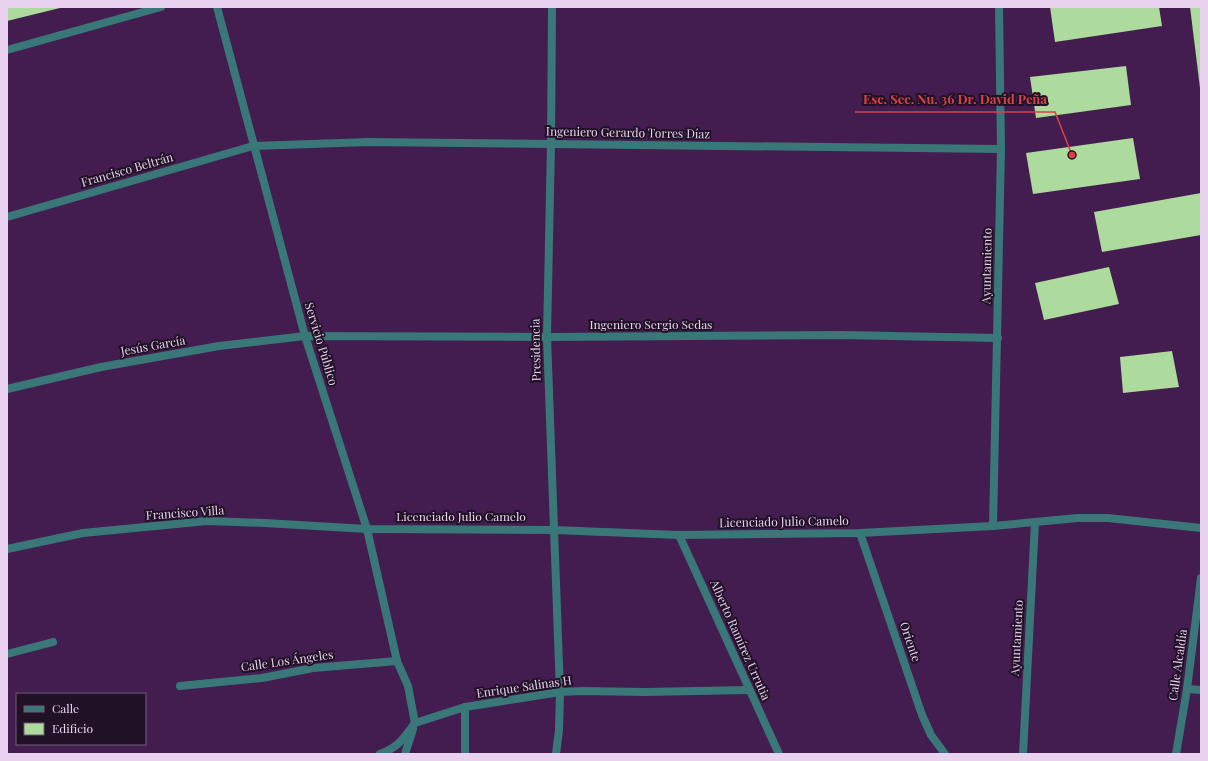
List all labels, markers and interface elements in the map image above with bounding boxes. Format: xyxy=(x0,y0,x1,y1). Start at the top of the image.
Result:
callout: Esc. Sec. Nu. 36 Dr. David Peña xyxy=(855,87,1055,112)
text: Esc. Sec. Nu. 36 Dr. David Peña xyxy=(863,90,1047,107)
street label: Ingeniero Gerardo Torres Díaz xyxy=(546,123,711,141)
street label: Francisco Beltrán xyxy=(79,148,175,190)
street label: Ayuntamiento xyxy=(977,227,995,305)
street label: Servicio Público xyxy=(302,300,342,388)
street label: Ingeniero Sergio Sedas xyxy=(590,316,713,332)
street label: Presidencia xyxy=(526,319,544,381)
street label: Jesús García xyxy=(118,331,186,359)
street label: Francisco Villa xyxy=(145,501,225,523)
street label: Licenciado Julio Camelo xyxy=(396,508,526,524)
street label: Licenciado Julio Camelo xyxy=(719,512,849,530)
street label: Alberto Ramírez Urrutia xyxy=(707,576,775,702)
street label: Ayuntamiento xyxy=(1006,599,1026,677)
street label: Oriente xyxy=(897,620,925,664)
street label: Calle Alcaldía xyxy=(1164,628,1190,702)
street label: Calle Los Ángeles xyxy=(240,646,334,674)
street label: Enrique Salinas H xyxy=(475,671,573,701)
legend xyxy=(16,693,146,745)
text: Calle xyxy=(52,700,79,716)
text: Edificio xyxy=(52,720,94,736)

